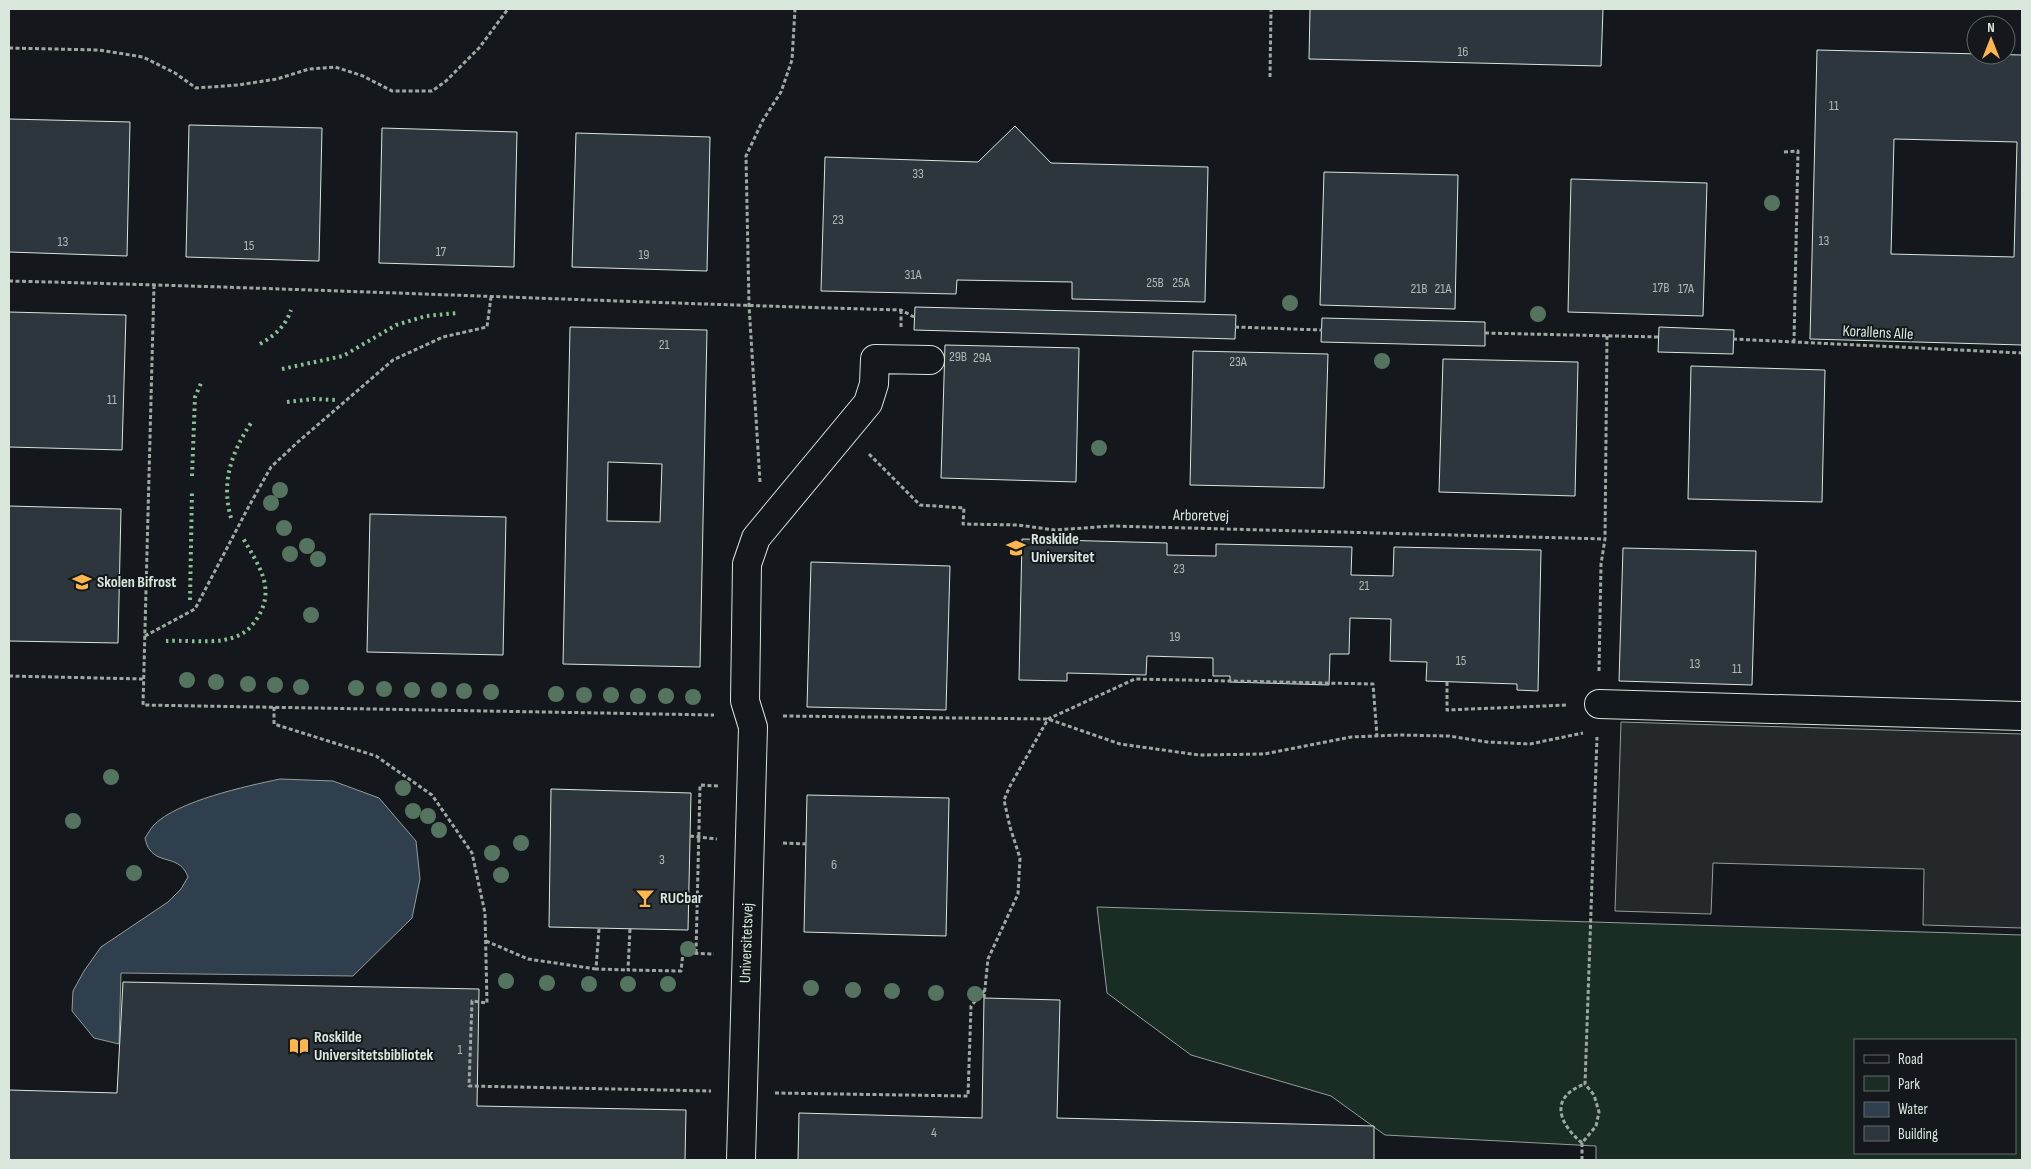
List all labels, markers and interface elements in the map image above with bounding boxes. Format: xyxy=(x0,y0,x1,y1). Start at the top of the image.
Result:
north arrow xyxy=(1966,15,2016,65)
text: N xyxy=(1987,19,1995,36)
house number: 16 xyxy=(1457,43,1469,60)
house number: 11 xyxy=(1829,97,1839,114)
house number: 33 xyxy=(912,165,924,182)
house number: 23 xyxy=(832,211,844,228)
house number: 13 xyxy=(1819,232,1830,249)
house number: 13 xyxy=(58,233,69,250)
house number: 15 xyxy=(244,237,255,254)
house number: 17 xyxy=(436,243,447,260)
house number: 19 xyxy=(638,246,650,263)
house number: 31A xyxy=(905,266,922,283)
house number: 25B xyxy=(1146,274,1164,291)
house number: 25A xyxy=(1172,274,1191,291)
house number: 17B xyxy=(1653,279,1669,296)
house number: 21B xyxy=(1410,280,1428,297)
house number: 21A xyxy=(1435,280,1452,297)
house number: 17A xyxy=(1678,280,1695,297)
street label: Korallens Alle xyxy=(1842,322,1914,344)
house number: 21 xyxy=(659,336,669,353)
house number: 29B xyxy=(949,348,967,365)
house number: 29A xyxy=(973,349,992,366)
house number: 23A xyxy=(1229,353,1248,370)
house number: 11 xyxy=(107,391,117,408)
street label: Arboretvej xyxy=(1172,506,1229,526)
place label: Roskilde Universitet xyxy=(1031,530,1095,567)
school or university icon: Roskilde Universitet xyxy=(1005,537,1027,559)
house number: 23 xyxy=(1173,560,1185,577)
school or university icon: Skolen Bifrost xyxy=(71,571,93,593)
place label: Skolen Bifrost xyxy=(97,573,176,592)
house number: 21 xyxy=(1359,577,1369,594)
house number: 19 xyxy=(1169,628,1181,645)
house number: 15 xyxy=(1456,652,1467,669)
house number: 13 xyxy=(1690,655,1701,672)
house number: 11 xyxy=(1732,660,1742,677)
house number: 3 xyxy=(659,851,665,868)
house number: 6 xyxy=(831,856,837,873)
bar icon: RUCbar xyxy=(634,887,656,909)
place label: RUCbar xyxy=(660,889,703,908)
street label: Universitetsvej xyxy=(736,902,758,983)
place label: Roskilde Universitetsbibliotek xyxy=(314,1028,434,1065)
library icon: Roskilde Universitetsbibliotek xyxy=(288,1035,310,1057)
legend xyxy=(1854,1039,2016,1154)
house number: 1 xyxy=(458,1041,463,1058)
text: Road xyxy=(1898,1050,1923,1069)
text: Park xyxy=(1898,1075,1920,1094)
text: Water xyxy=(1898,1100,1929,1119)
house number: 4 xyxy=(931,1124,937,1141)
text: Building xyxy=(1898,1125,1938,1144)

